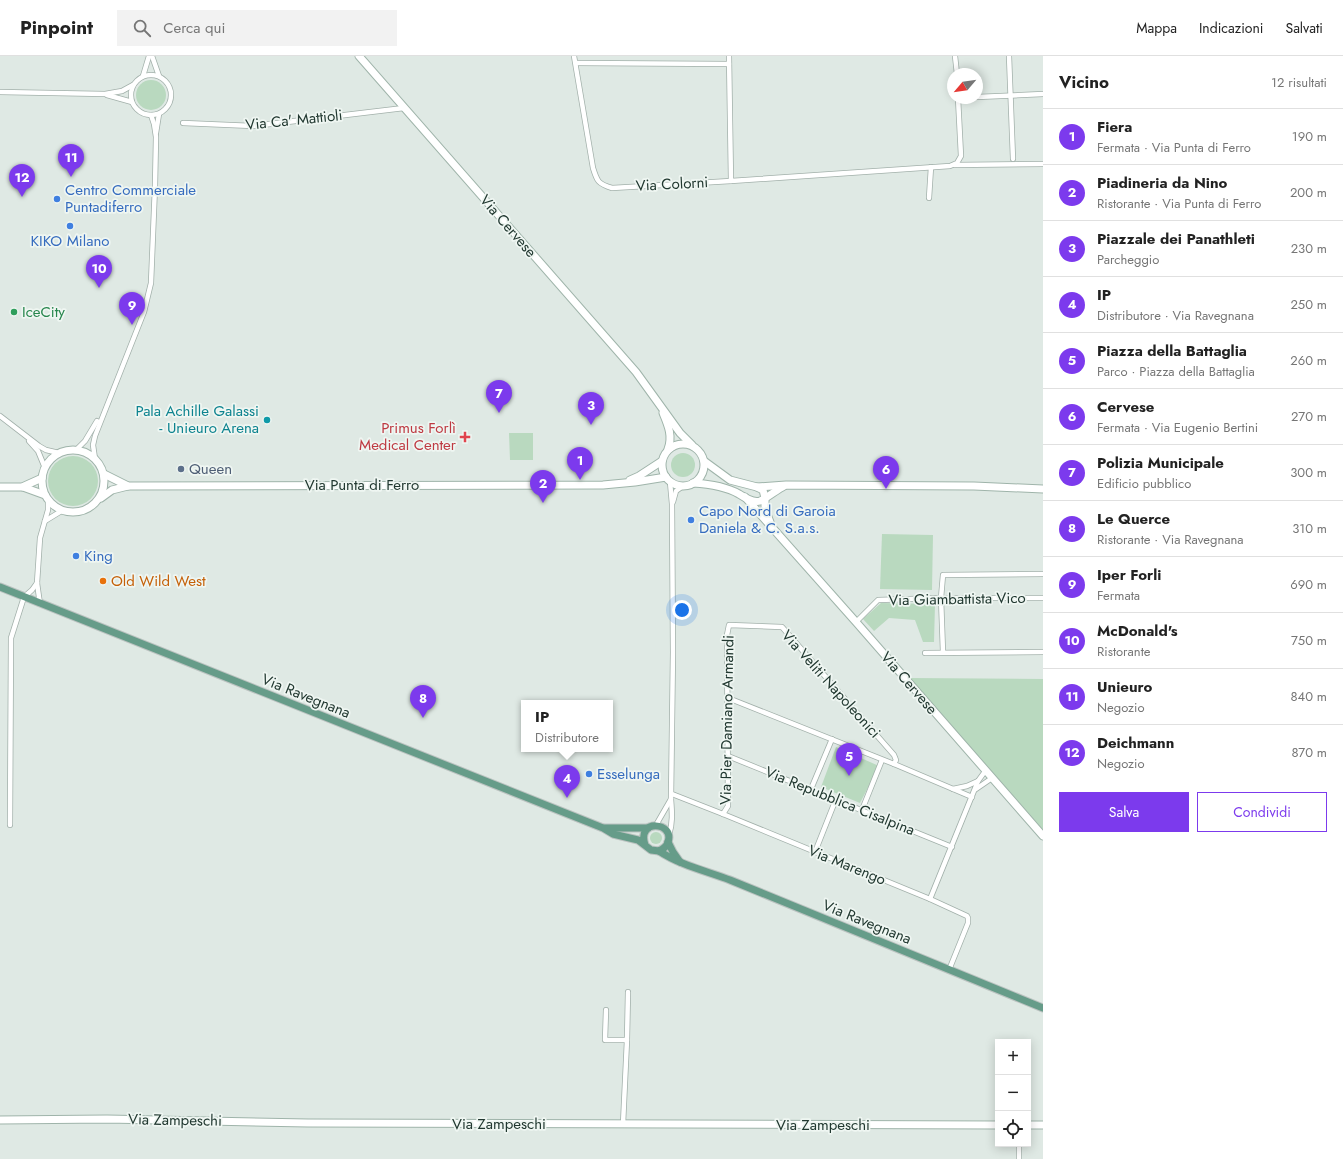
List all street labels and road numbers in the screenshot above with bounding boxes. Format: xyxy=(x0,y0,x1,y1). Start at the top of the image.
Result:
street label: Via Ca' Mattioli xyxy=(244,104,344,136)
street label: Via Colorni xyxy=(635,171,709,197)
street label: Via Cervese xyxy=(474,190,542,262)
street label: Via Punta di Ferro xyxy=(305,474,419,496)
street label: Via Giambattista Vico xyxy=(888,587,1026,611)
street label: Via Veliti Napoleonici xyxy=(776,625,886,743)
street label: Via Pier Damiano Armandi xyxy=(715,635,739,805)
street label: Via Cervese xyxy=(875,647,943,719)
street label: Via Ravegnana xyxy=(258,668,354,724)
street label: Via Repubblica Cisalpina xyxy=(762,761,918,841)
street label: Via Marengo xyxy=(805,839,889,891)
street label: Via Ravegnana xyxy=(819,894,915,950)
street label: Via Zampeschi xyxy=(128,1108,222,1132)
street label: Via Zampeschi xyxy=(452,1113,546,1135)
street label: Via Zampeschi xyxy=(776,1114,870,1136)

